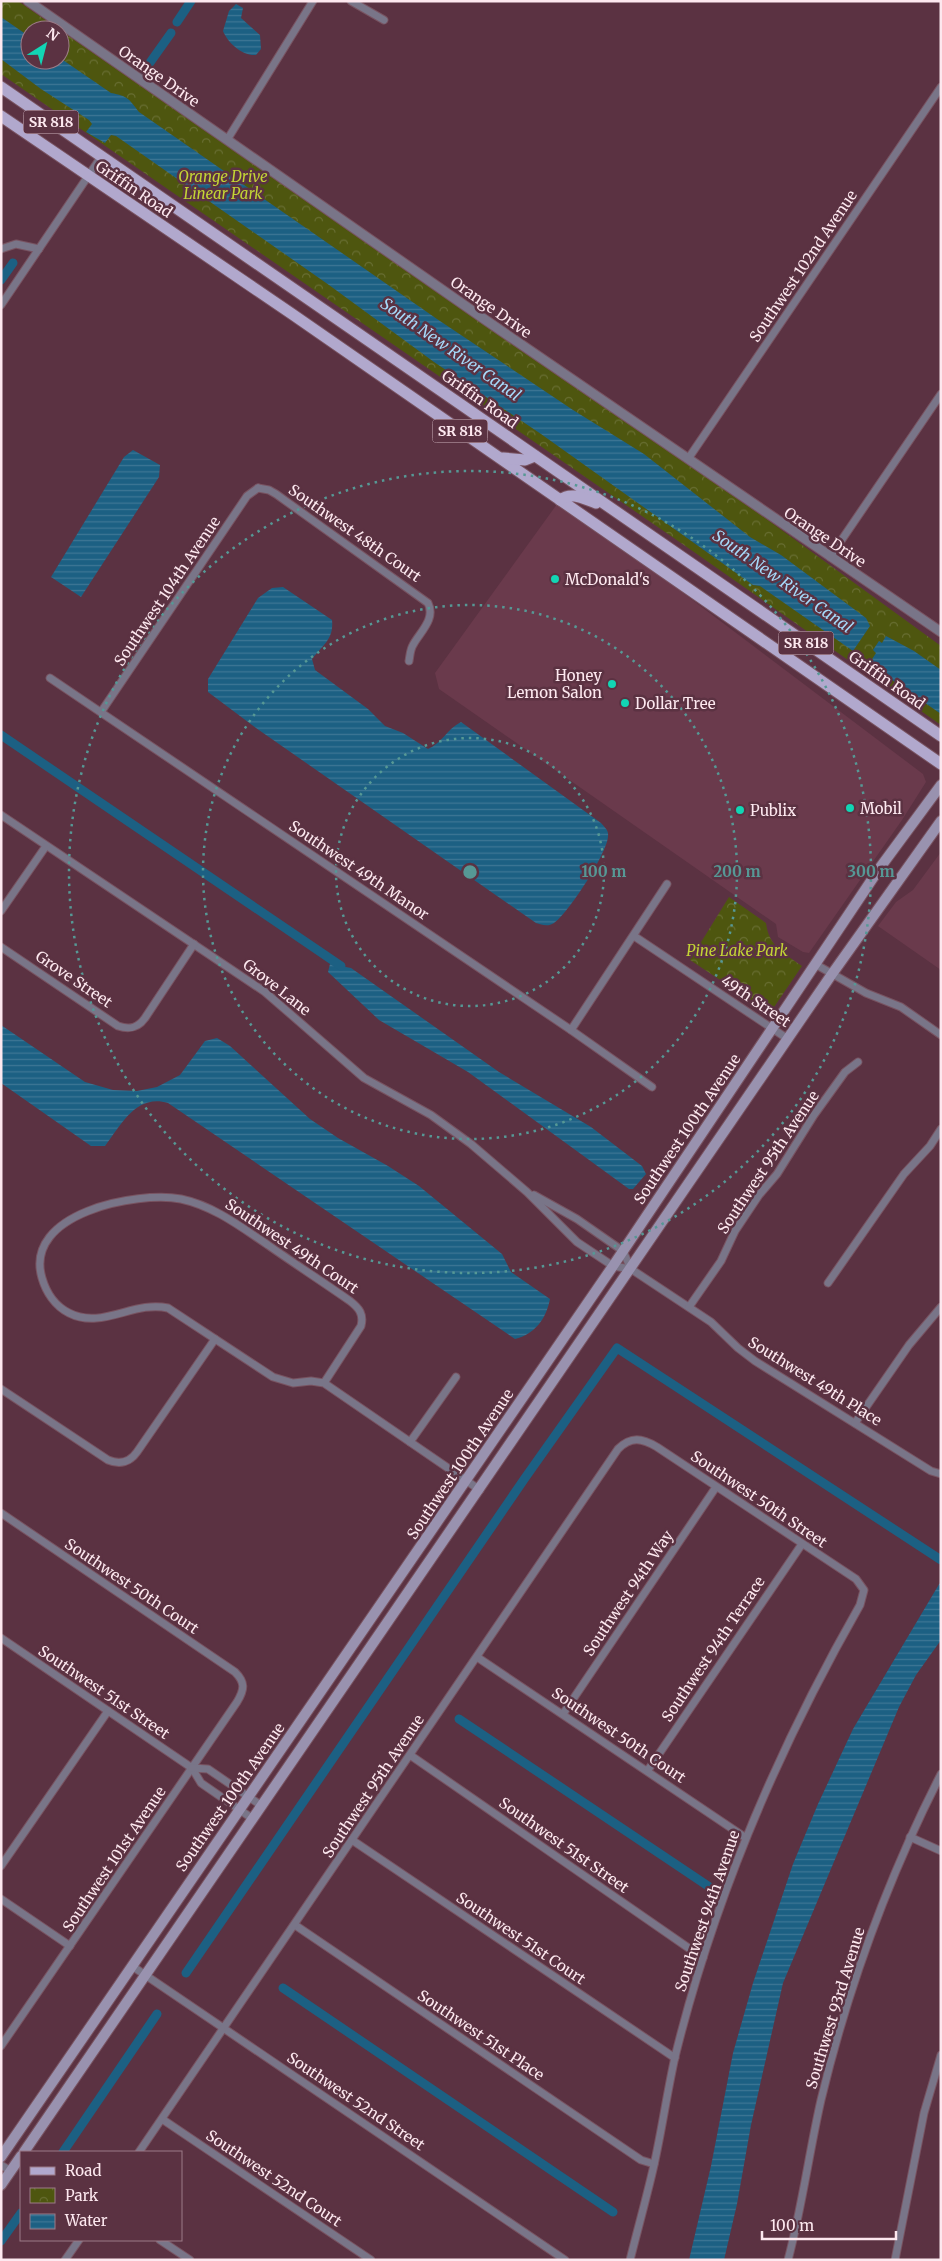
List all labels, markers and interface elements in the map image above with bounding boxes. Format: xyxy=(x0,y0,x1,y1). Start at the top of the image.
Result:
north arrow xyxy=(20,20,70,70)
text: N xyxy=(43,24,62,45)
street label: Orange Drive xyxy=(115,41,203,111)
road number: SR 818 xyxy=(23,110,78,134)
street label: Griffin Road xyxy=(92,156,176,222)
park label: Orange Drive Linear Park xyxy=(178,167,268,203)
street label: Southwest 102nd Avenue xyxy=(745,186,861,346)
street label: Orange Drive xyxy=(447,272,535,342)
water label: South New River Canal xyxy=(377,293,525,405)
street label: Griffin Road xyxy=(438,366,522,432)
road number: SR 818 xyxy=(432,420,488,442)
street label: Southwest 48th Court xyxy=(285,480,425,586)
street label: Orange Drive xyxy=(780,503,870,571)
street label: Southwest 104th Avenue xyxy=(110,512,224,669)
water label: South New River Canal xyxy=(709,525,857,637)
place label: McDonald's xyxy=(565,570,650,589)
marker: McDonald's xyxy=(549,573,561,585)
road number: SR 818 xyxy=(778,632,834,654)
street label: Griffin Road xyxy=(845,647,929,713)
place label: Honey Lemon Salon xyxy=(507,666,602,702)
marker: Honey Lemon Salon xyxy=(606,678,618,690)
place label: Dollar Tree xyxy=(635,694,716,713)
marker: Dollar Tree xyxy=(619,697,631,709)
place label: Mobil xyxy=(860,799,902,818)
place label: Publix xyxy=(750,801,796,820)
marker: Mobil xyxy=(844,802,856,814)
marker: Publix xyxy=(734,804,746,816)
street label: Southwest 49th Manor xyxy=(285,816,433,924)
text: 100 m xyxy=(582,862,626,881)
text: 200 m xyxy=(713,862,761,881)
text: 300 m xyxy=(847,862,895,881)
centre of rings xyxy=(461,863,479,881)
park label: Pine Lake Park xyxy=(686,941,789,960)
street label: Grove Street xyxy=(32,946,116,1012)
street label: Grove Lane xyxy=(239,955,315,1020)
street label: 49th Street xyxy=(718,971,794,1031)
street label: Southwest 100th Avenue xyxy=(630,1050,745,1208)
street label: Southwest 95th Avenue xyxy=(713,1087,823,1237)
street label: Southwest 49th Court xyxy=(222,1194,362,1298)
street label: Southwest 49th Place xyxy=(745,1332,885,1430)
street label: Southwest 100th Avenue xyxy=(403,1385,518,1543)
street label: Southwest 50th Street xyxy=(687,1446,831,1552)
street label: Southwest 94th Way xyxy=(579,1526,677,1659)
street label: Southwest 50th Court xyxy=(61,1534,203,1638)
street label: Southwest 94th Terrace xyxy=(657,1573,769,1725)
street label: Southwest 51st Street xyxy=(35,1641,173,1743)
street label: Southwest 50th Court xyxy=(548,1683,690,1787)
street label: Southwest 95th Avenue xyxy=(318,1711,428,1861)
street label: Southwest 100th Avenue xyxy=(171,1719,289,1875)
street label: Southwest 101st Avenue xyxy=(58,1783,170,1935)
street label: Southwest 51st Street xyxy=(495,1793,633,1897)
street label: Southwest 94th Avenue xyxy=(670,1828,744,1994)
street label: Southwest 51st Court xyxy=(453,1888,589,1988)
street label: Southwest 93rd Avenue xyxy=(801,1925,869,2091)
street label: Southwest 51st Place xyxy=(414,1986,548,2085)
street label: Southwest 52nd Street xyxy=(283,2048,429,2154)
street label: Southwest 52nd Court xyxy=(203,2125,346,2231)
legend xyxy=(20,2151,182,2241)
text: Road xyxy=(65,2161,101,2180)
text: Park xyxy=(65,2186,99,2205)
scale bar xyxy=(762,2208,896,2240)
text: Water xyxy=(64,2211,108,2230)
text: 100 m xyxy=(770,2216,814,2235)

